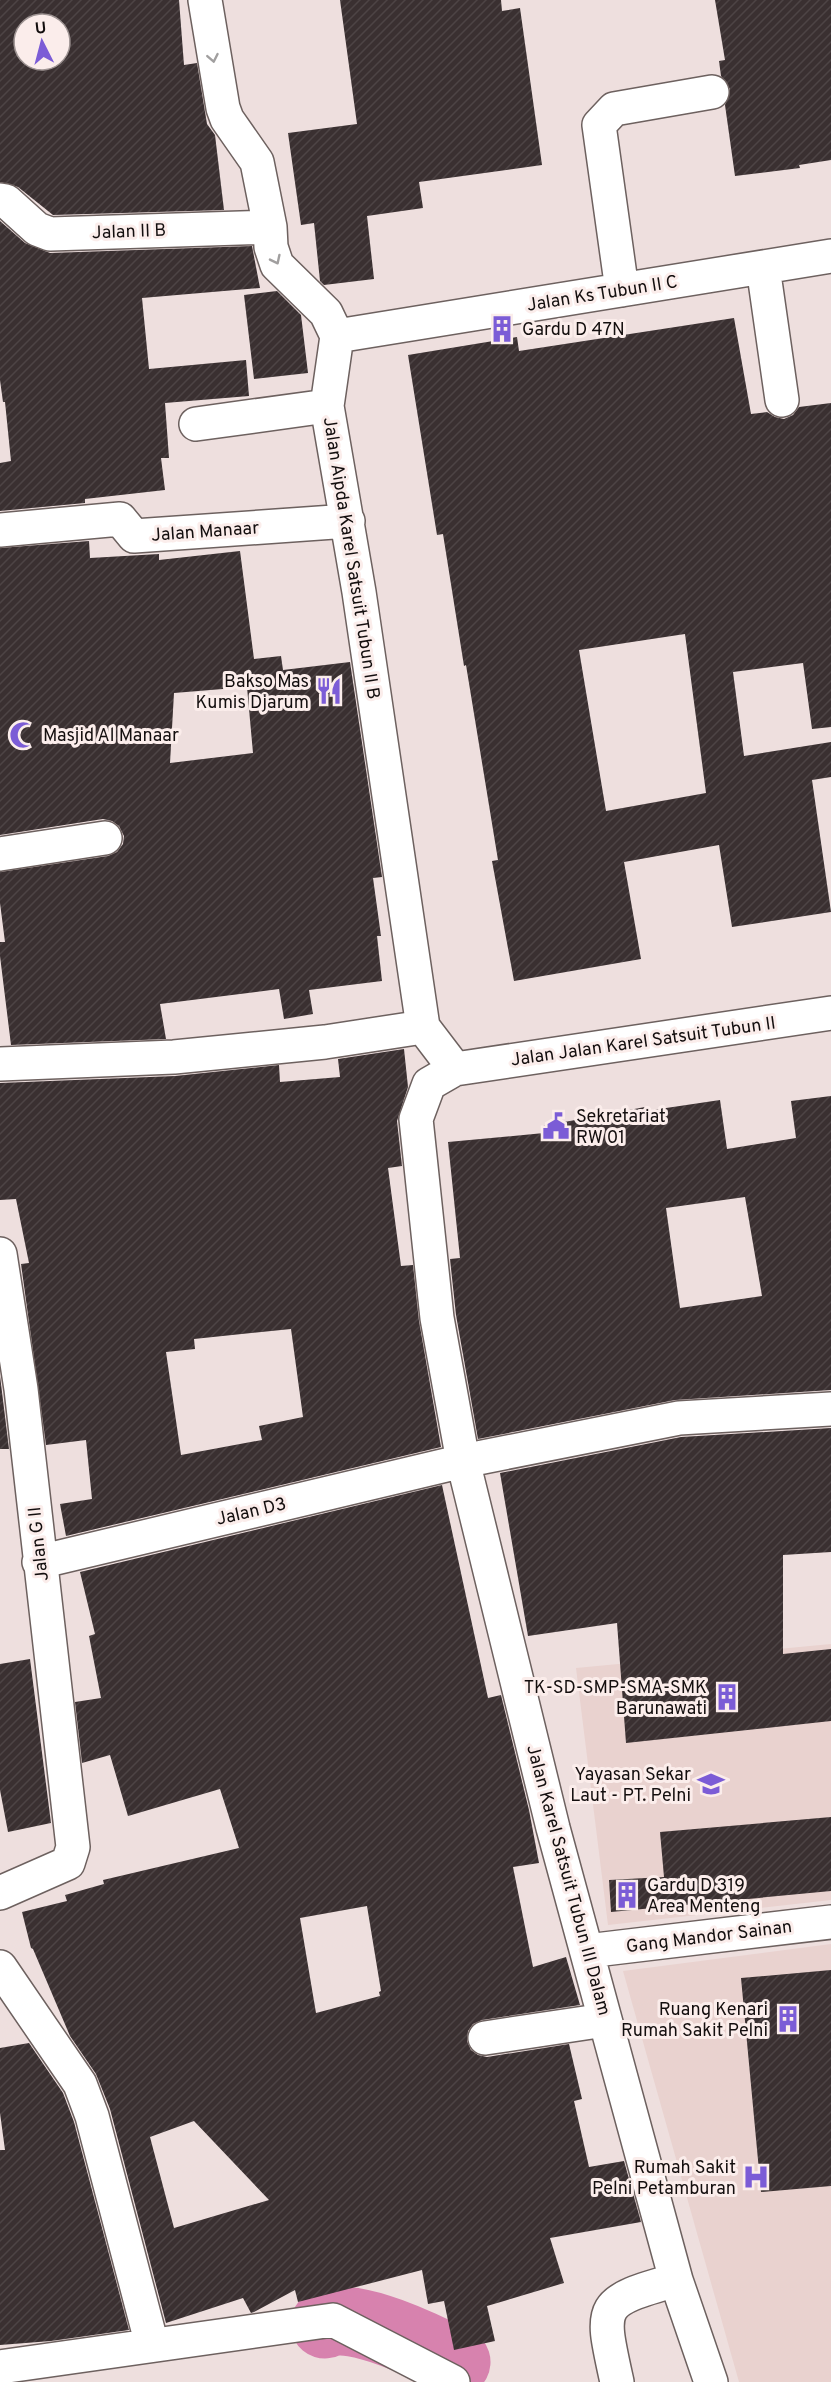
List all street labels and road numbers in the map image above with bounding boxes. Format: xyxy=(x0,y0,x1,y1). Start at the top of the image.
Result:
street label: Jalan II B xyxy=(92,220,167,245)
street label: Jalan Ks Tubun II C xyxy=(525,271,679,318)
street label: Jalan Aipda Karel Satsuit Tubun II B xyxy=(317,415,384,701)
street label: Jalan Manaar xyxy=(150,517,260,548)
street label: Jalan Jalan Karel Satsuit Tubun II xyxy=(509,1012,777,1072)
street label: Jalan D3 xyxy=(214,1493,289,1532)
street label: Jalan G II xyxy=(24,1505,55,1582)
street label: Jalan Karel Satsuit Tubun III Dalam xyxy=(520,1742,615,2018)
street label: Gang Mandor Sainan xyxy=(625,1916,794,1959)

